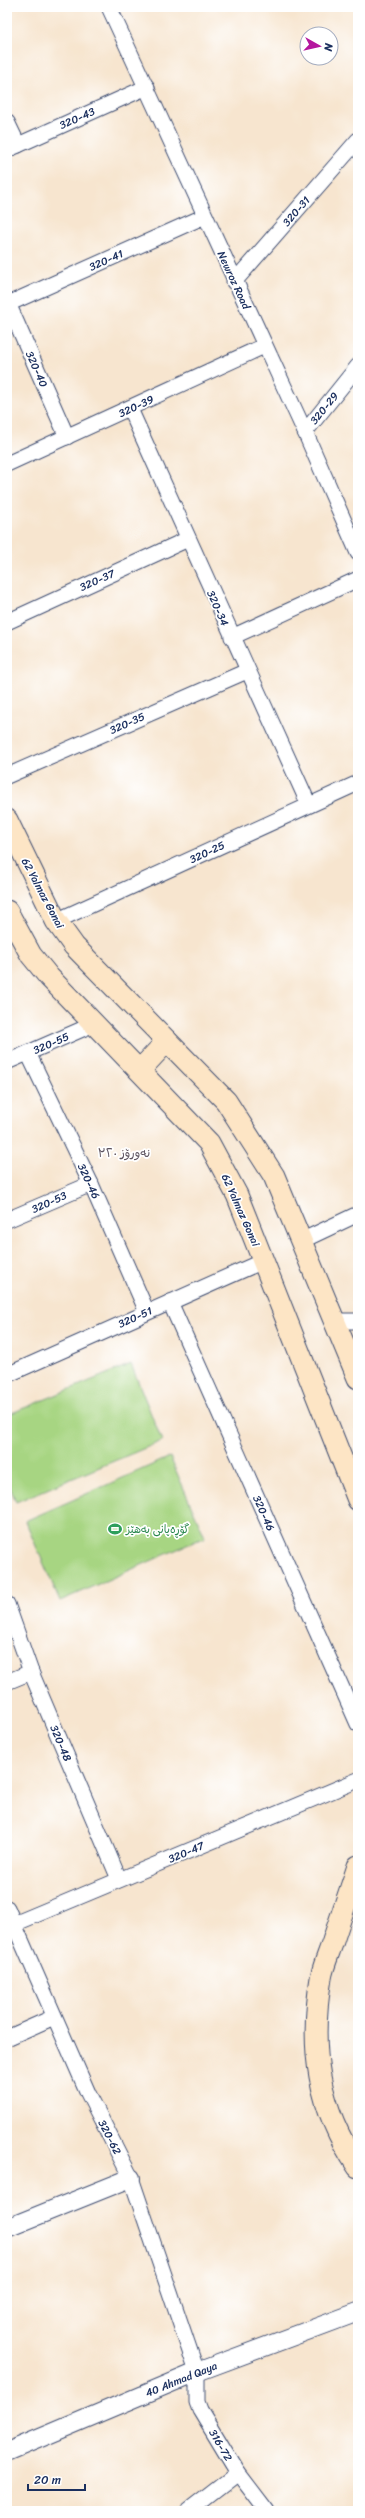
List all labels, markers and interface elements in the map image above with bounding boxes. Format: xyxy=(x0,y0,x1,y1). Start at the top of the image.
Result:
north arrow xyxy=(299,26,339,66)
text: N xyxy=(318,41,338,53)
street label: 320-43 xyxy=(56,102,98,135)
street label: 320-31 xyxy=(278,192,315,231)
street label: 320-41 xyxy=(86,244,127,276)
street label: Newroz Road xyxy=(212,248,256,314)
street label: 320-40 xyxy=(20,348,53,391)
street label: 320-29 xyxy=(305,388,344,429)
street label: 320-39 xyxy=(115,390,157,423)
street label: 320-37 xyxy=(77,564,119,597)
street label: 320-34 xyxy=(201,587,234,629)
street label: 320-35 xyxy=(106,707,148,740)
street label: 320-25 xyxy=(186,836,228,869)
street label: 62 Yalmaz Gonai xyxy=(16,854,70,933)
street label: 320-55 xyxy=(30,1027,73,1060)
district label: نەورۆز ٣٢٠ xyxy=(98,1142,150,1164)
street label: 320-46 xyxy=(72,1160,105,1202)
street label: 62 Yalmaz Gonai xyxy=(216,1171,265,1251)
street label: 320-53 xyxy=(28,1186,70,1219)
street label: 320-51 xyxy=(115,1301,156,1333)
street label: 320-46 xyxy=(247,1492,280,1534)
place label: گۆڕەپانی بەهێز xyxy=(125,1520,190,1539)
sports icon: گۆڕەپانی بەهێز xyxy=(107,1521,123,1537)
street label: 320-48 xyxy=(44,1722,77,1765)
street label: 320-47 xyxy=(165,1836,208,1869)
street label: 320-62 xyxy=(93,2116,127,2159)
street label: 40 Ahmad Qaya xyxy=(142,2356,220,2403)
street label: 316-72 xyxy=(204,2425,238,2466)
scale bar xyxy=(28,2466,85,2492)
text: 20 m xyxy=(34,2469,61,2491)

